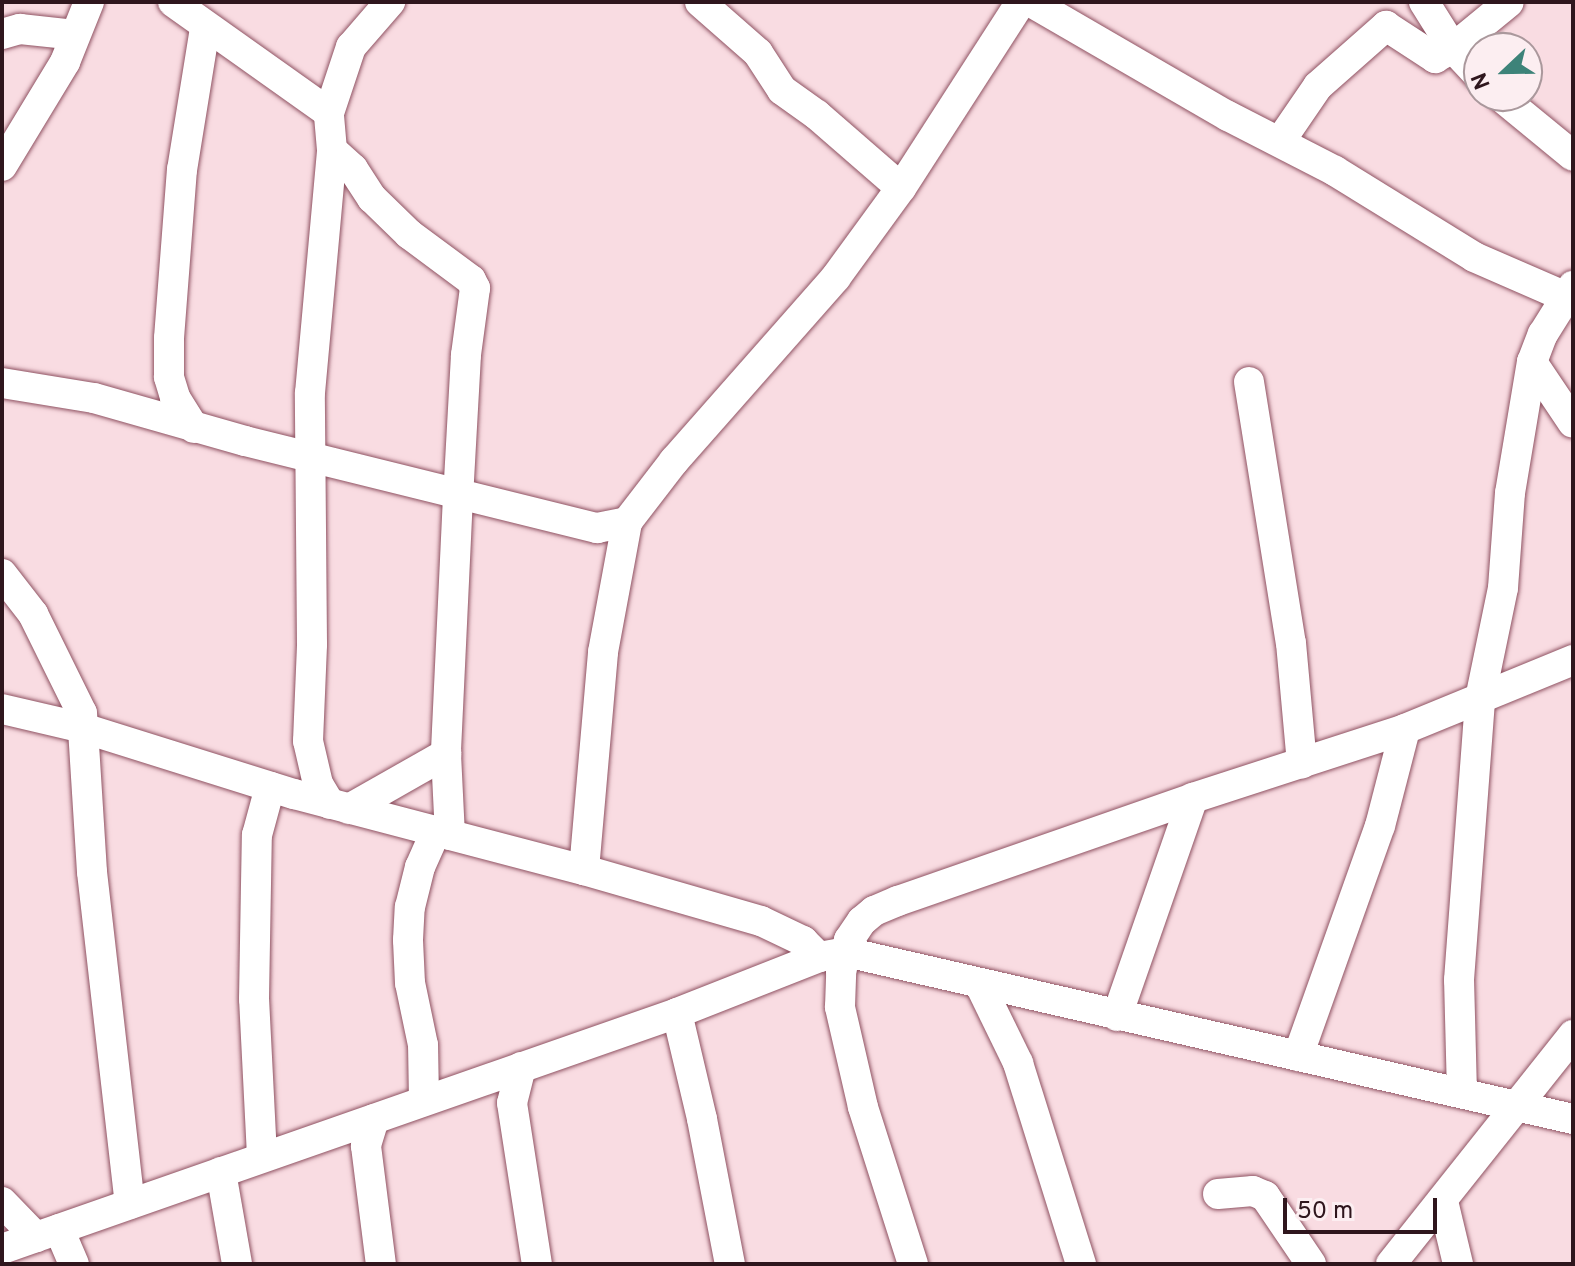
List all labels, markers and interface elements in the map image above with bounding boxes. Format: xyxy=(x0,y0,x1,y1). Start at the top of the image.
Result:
north arrow xyxy=(1463,32,1543,112)
text: N xyxy=(1467,68,1498,93)
scale bar xyxy=(1287,1182,1441,1232)
text: 50 m xyxy=(1297,1197,1353,1227)

